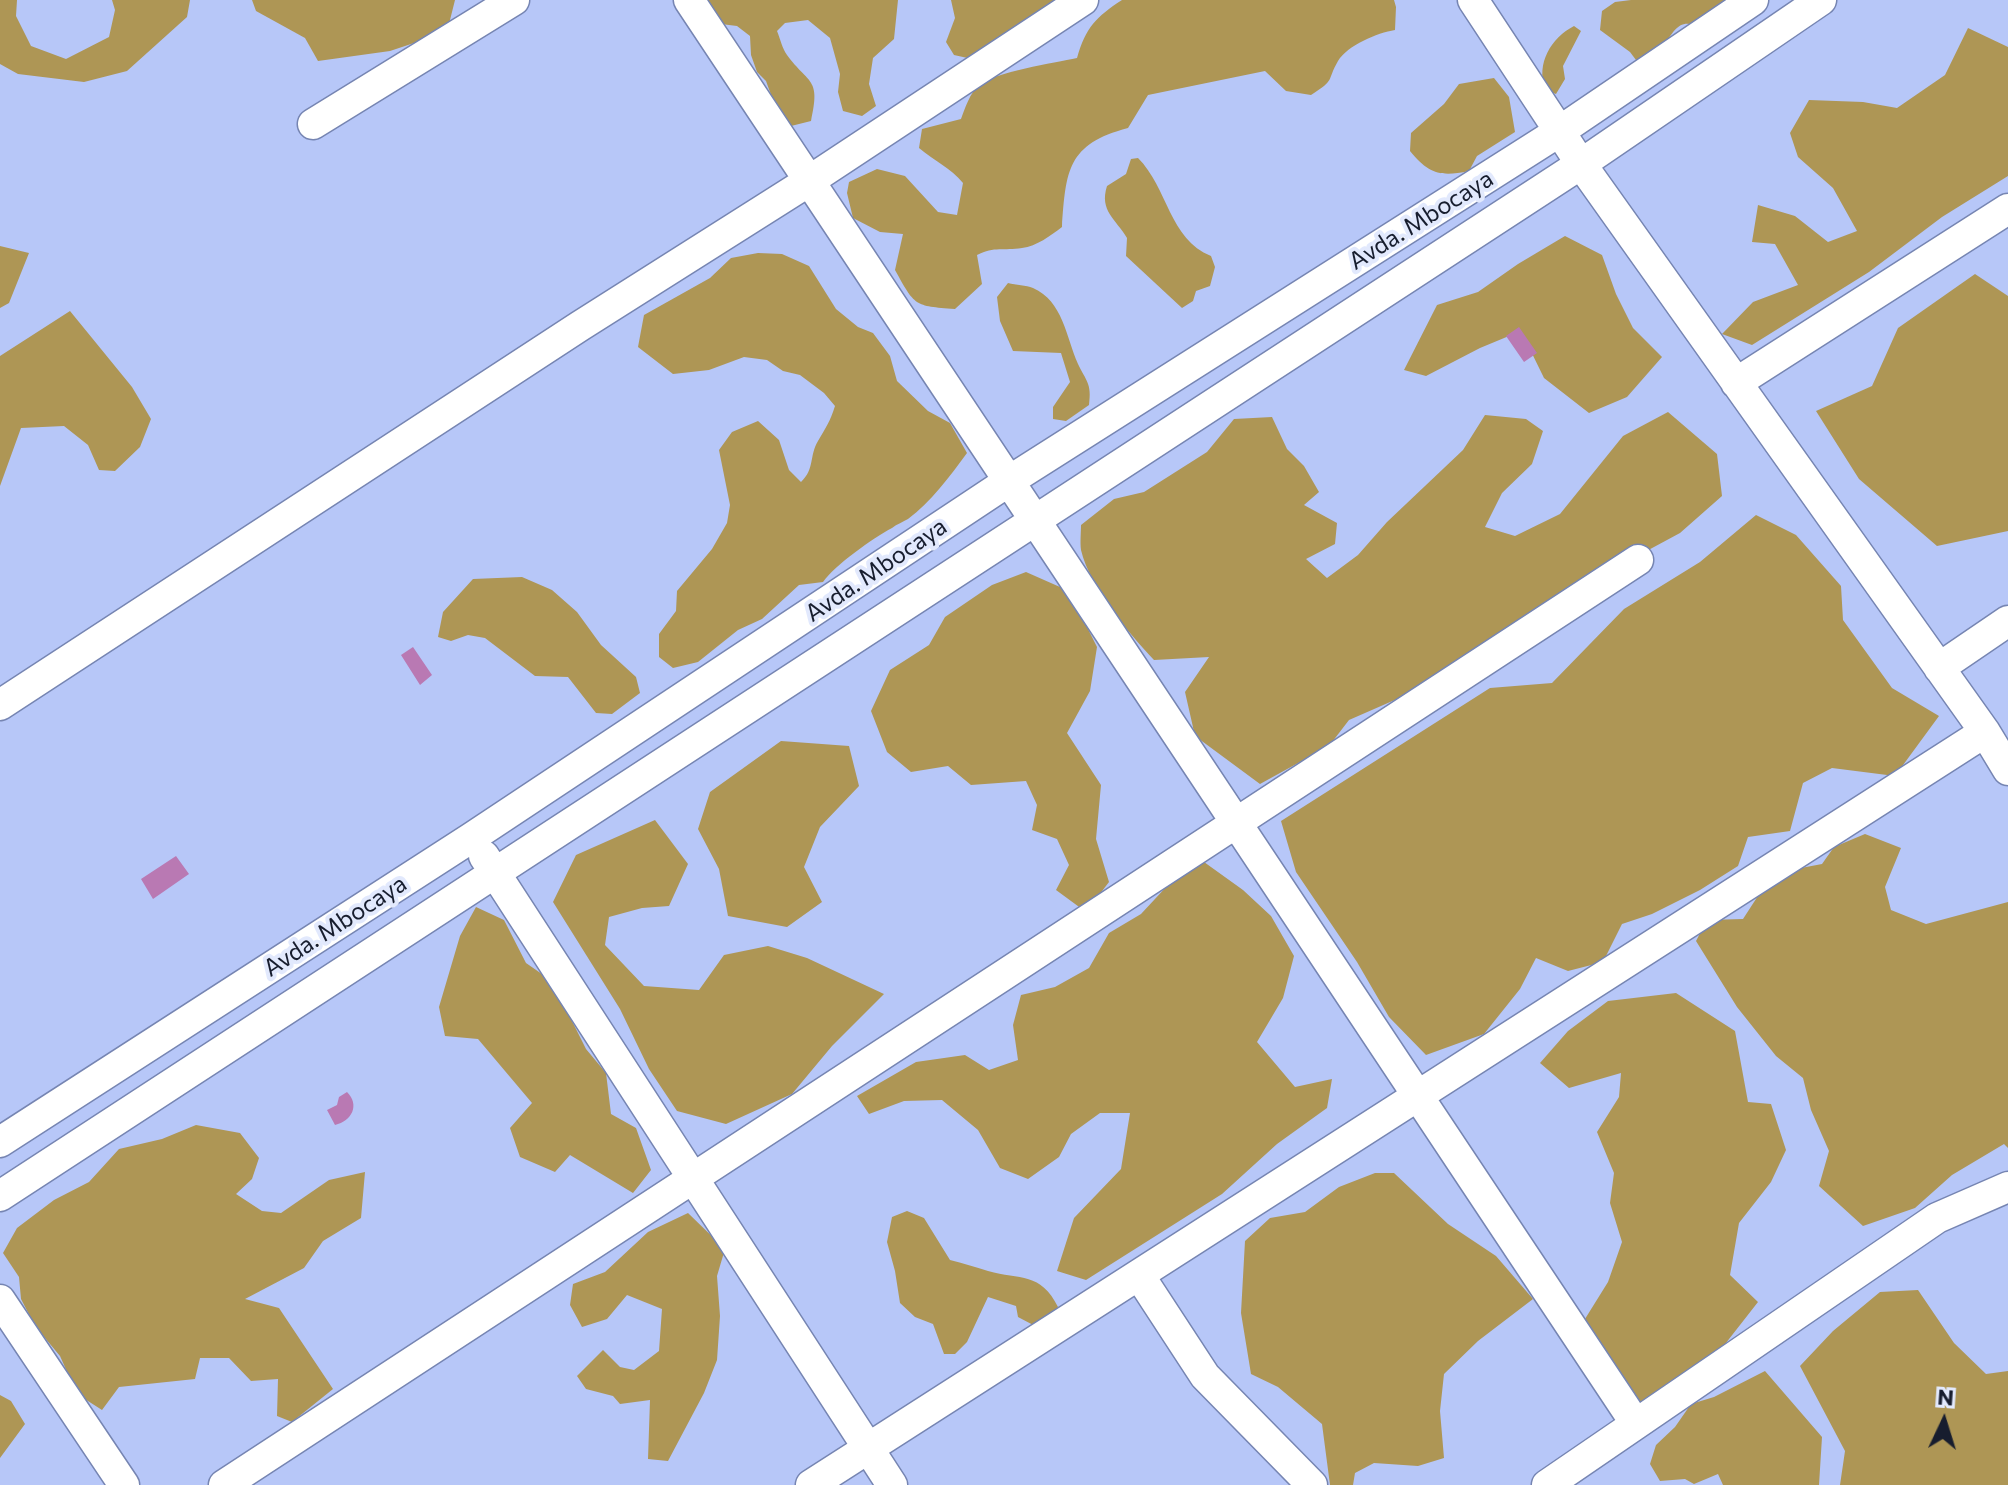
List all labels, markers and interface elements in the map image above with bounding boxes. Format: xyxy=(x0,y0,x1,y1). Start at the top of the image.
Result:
street label: Avda. Mbocaya xyxy=(1344,164,1498,276)
street label: Avda. Mbocaya xyxy=(800,512,952,628)
street label: Avda. Mbocaya xyxy=(258,869,412,983)
north arrow xyxy=(1904,1381,1984,1461)
text: N xyxy=(1937,1383,1955,1411)

